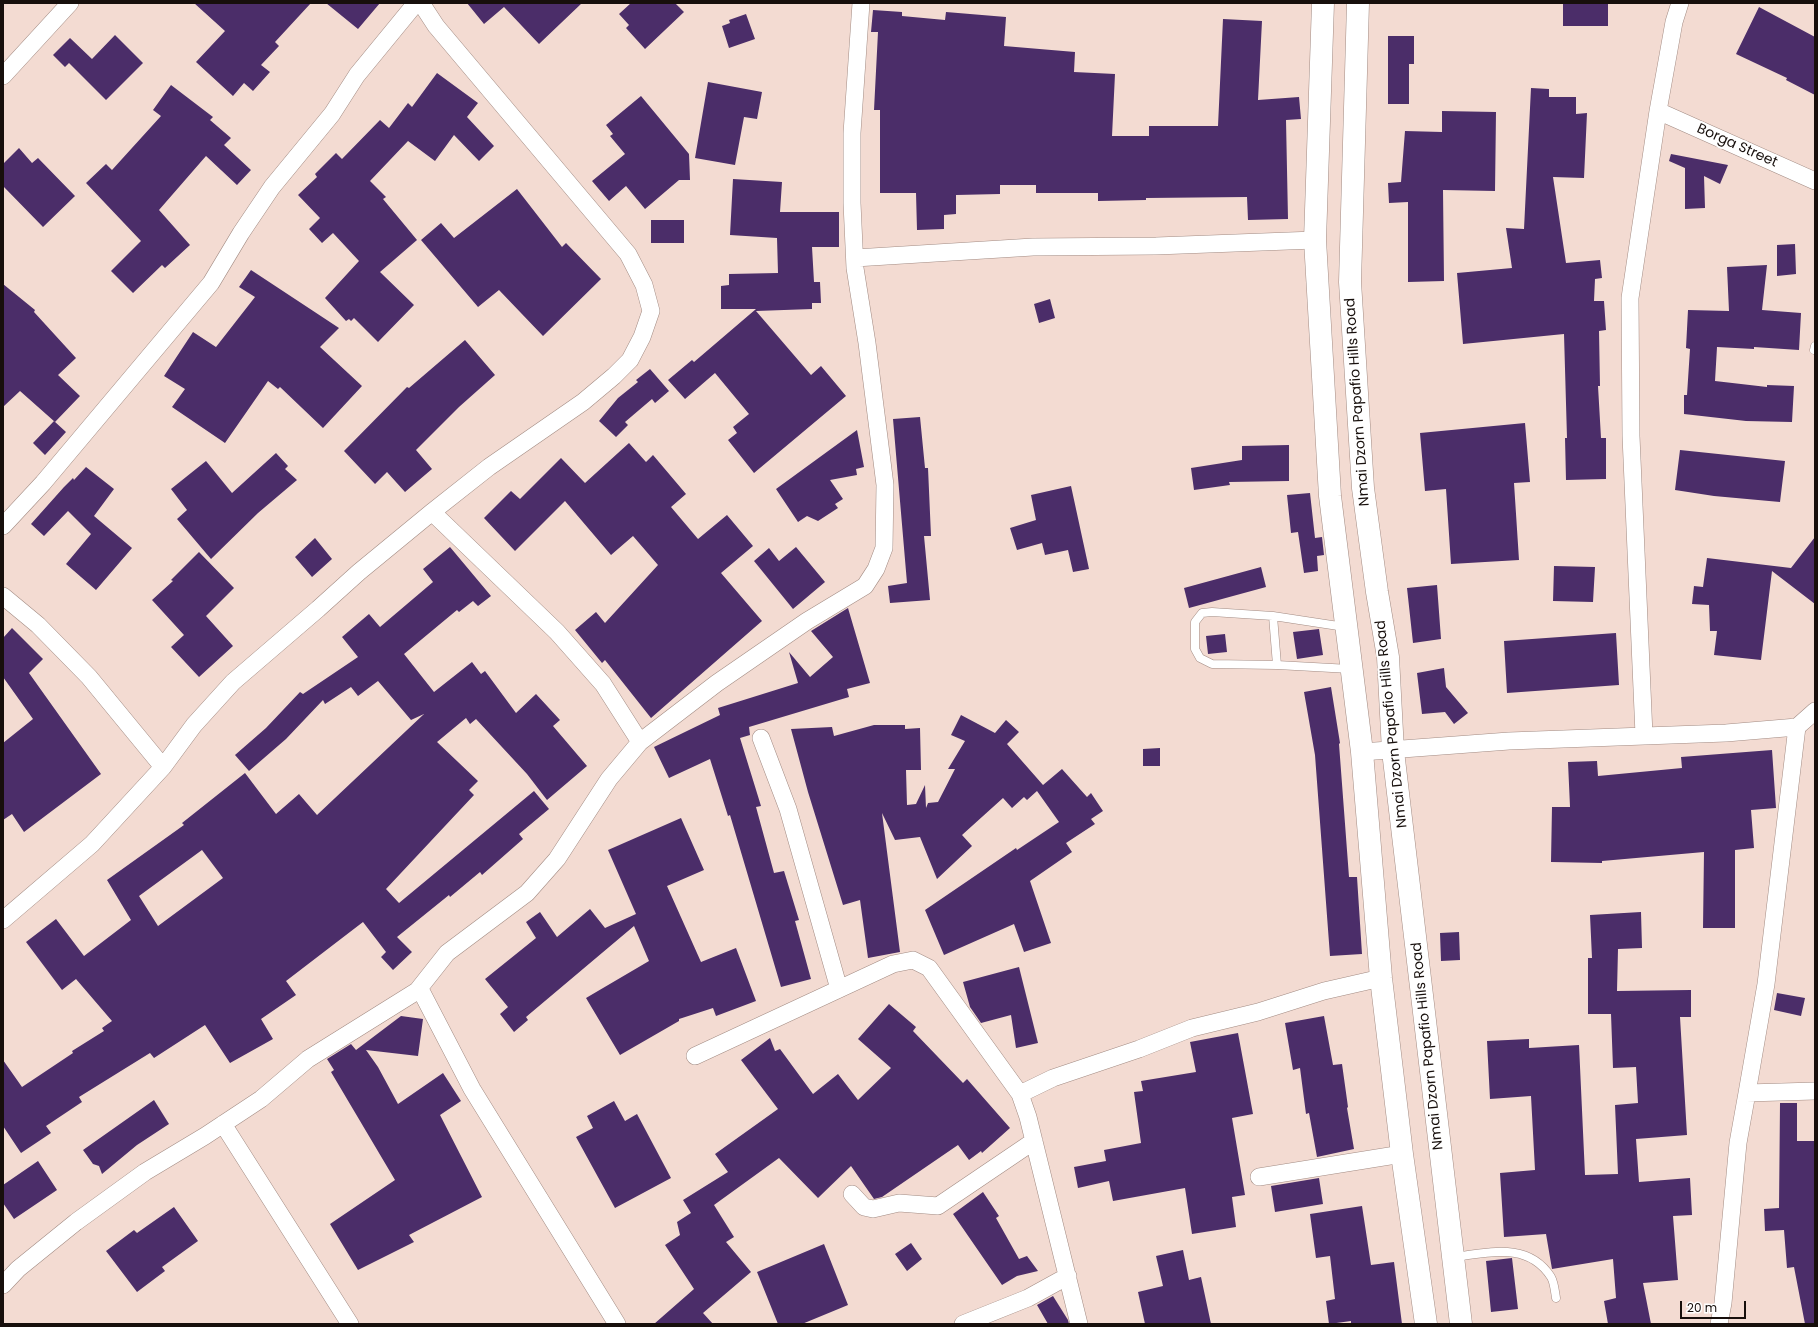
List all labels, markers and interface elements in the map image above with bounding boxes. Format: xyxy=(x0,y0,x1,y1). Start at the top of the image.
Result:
street label: Borga Street xyxy=(1694,121,1780,171)
street label: Nmai Dzorn Papafio Hills Road xyxy=(1342,297,1374,507)
street label: Nmai Dzorn Papafio Hills Road xyxy=(1373,619,1411,829)
street label: Nmai Dzorn Papafio Hills Road xyxy=(1409,941,1447,1151)
scale bar xyxy=(1682,1293,1748,1319)
text: 20 m xyxy=(1687,1299,1717,1316)

